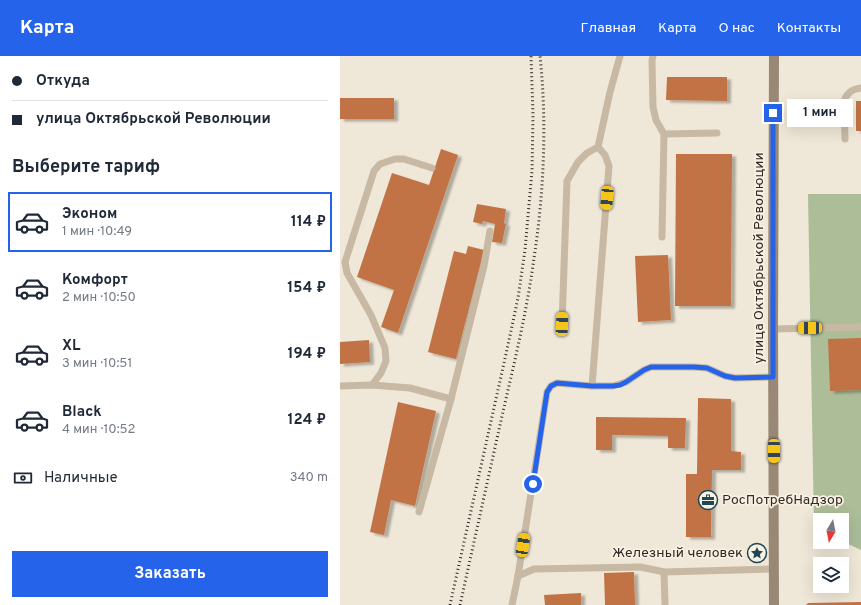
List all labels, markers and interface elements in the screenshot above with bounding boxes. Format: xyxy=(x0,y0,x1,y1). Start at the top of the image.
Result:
text: Карта xyxy=(20,16,74,40)
text: Главная xyxy=(581,20,636,37)
text: Карта xyxy=(658,20,696,37)
text: О нас xyxy=(718,20,755,37)
text: Контакты xyxy=(777,20,841,37)
text: Откуда xyxy=(36,72,90,91)
callout: 1 мин xyxy=(787,99,853,127)
route end xyxy=(764,104,782,122)
text: 1 мин xyxy=(803,105,837,121)
text: улица Октябрьской Революции xyxy=(36,110,271,129)
street label: улица Октябрьской Революции xyxy=(751,152,768,364)
text: Выберите тариф xyxy=(12,156,160,179)
car xyxy=(600,186,614,210)
icon: car xyxy=(14,204,50,240)
text: Эконом xyxy=(62,205,117,224)
text: 114 ₽ xyxy=(291,213,326,232)
text: 1 мин · 10:49 xyxy=(62,224,132,240)
icon: car xyxy=(14,270,50,306)
text: Комфорт xyxy=(62,271,128,290)
text: 154 ₽ xyxy=(287,279,326,298)
text: 2 мин · 10:50 xyxy=(62,290,136,306)
car xyxy=(556,312,568,336)
car xyxy=(798,322,822,334)
icon: car xyxy=(14,336,50,372)
text: XL xyxy=(62,337,80,356)
text: 194 ₽ xyxy=(288,345,326,364)
text: 3 мин · 10:51 xyxy=(62,356,132,372)
icon: car xyxy=(14,402,50,438)
text: Black xyxy=(62,403,102,422)
text: 124 ₽ xyxy=(288,411,326,430)
text: 4 мин · 10:52 xyxy=(62,422,136,438)
car xyxy=(768,439,780,463)
icon: cash xyxy=(12,467,34,489)
text: Наличные xyxy=(44,469,118,488)
text: 340 m xyxy=(290,470,328,486)
route start xyxy=(524,475,542,493)
office icon: РосПотребНадзор xyxy=(697,489,719,511)
place label: РосПотребНадзор xyxy=(722,492,843,509)
north arrow xyxy=(813,513,849,549)
map controls xyxy=(813,513,849,593)
car xyxy=(515,532,531,558)
place icon: Железный человек xyxy=(746,542,768,564)
place label: Железный человек xyxy=(612,545,743,562)
button: Заказать xyxy=(12,551,328,597)
button: layers xyxy=(813,557,849,593)

